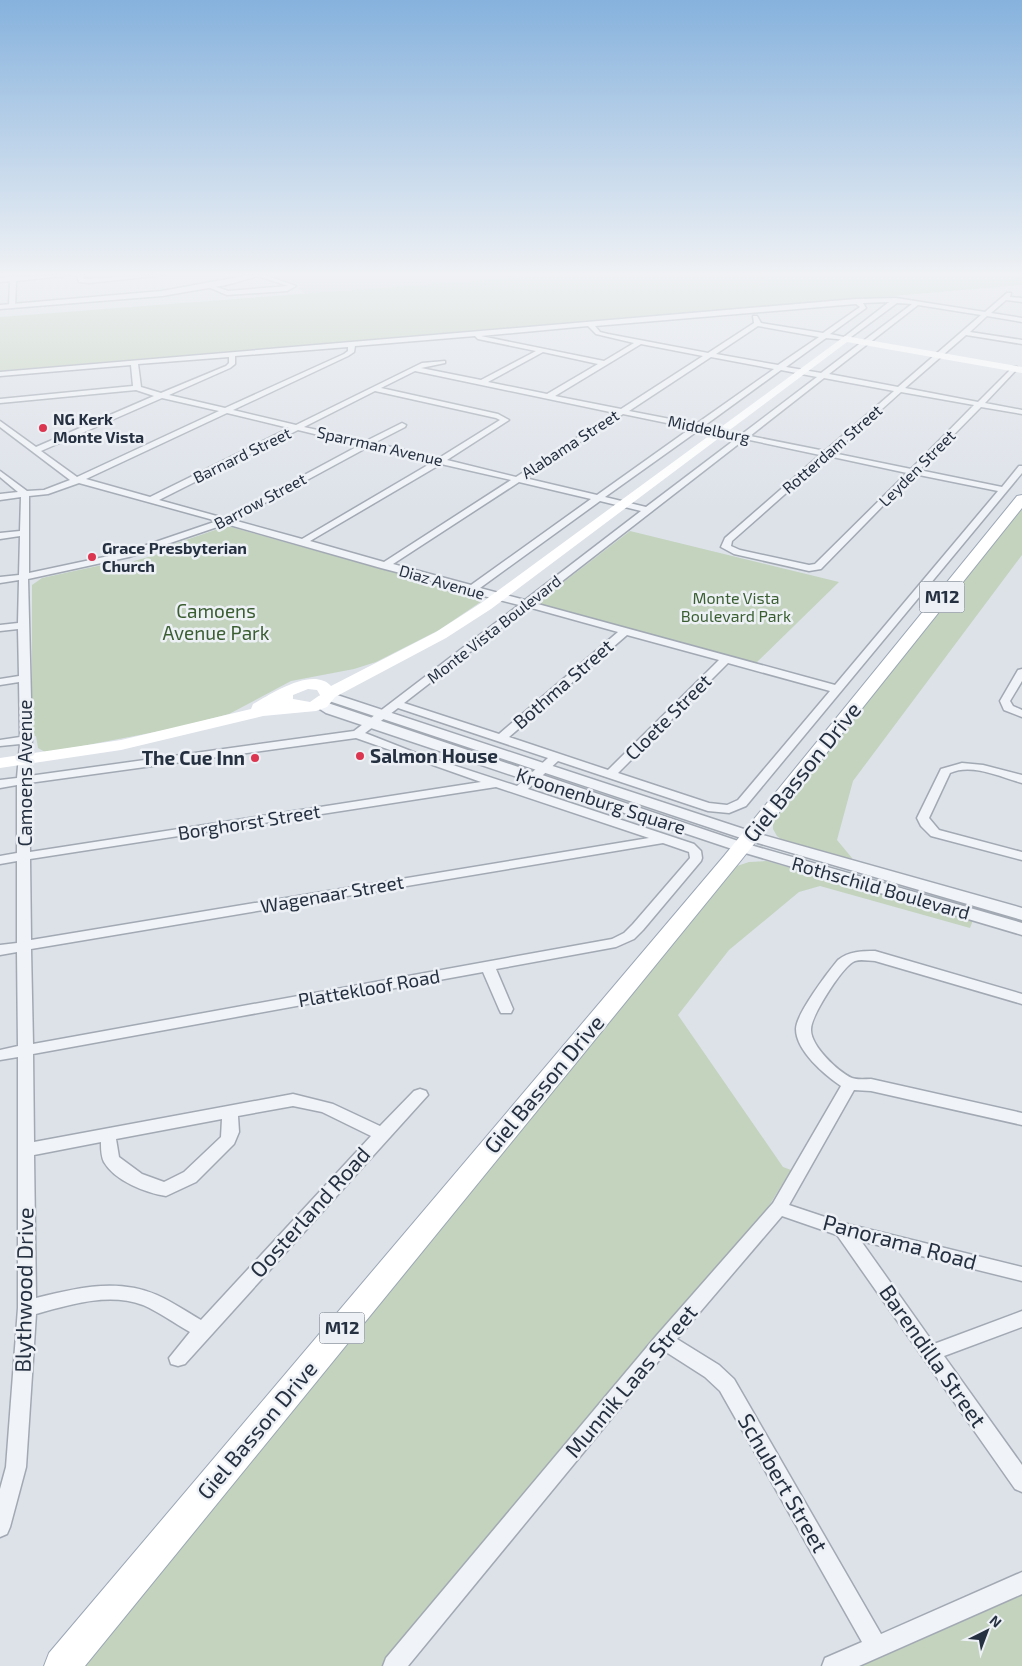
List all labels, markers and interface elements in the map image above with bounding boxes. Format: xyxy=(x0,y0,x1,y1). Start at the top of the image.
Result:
street label: Rotterdam Street xyxy=(778,400,885,497)
street label: Alabama Street xyxy=(517,405,622,482)
place label: NG Kerk Monte Vista xyxy=(53,409,144,446)
street label: Middelburg xyxy=(666,411,752,446)
marker: NG Kerk Monte Vista xyxy=(37,422,49,434)
street label: Sparrman Avenue xyxy=(315,422,445,469)
street label: Barnard Street xyxy=(190,423,294,486)
street label: Leyden Street xyxy=(874,425,959,510)
street label: Barrow Street xyxy=(211,468,309,533)
place label: Grace Presbyterian Church xyxy=(102,538,247,575)
marker: Grace Presbyterian Church xyxy=(86,551,98,563)
street label: Diaz Avenue xyxy=(397,560,487,603)
street label: Monte Vista Boulevard xyxy=(423,570,564,687)
road number: M12 xyxy=(920,582,964,612)
park label: Monte Vista Boulevard Park xyxy=(681,588,791,625)
park label: Camoens Avenue Park xyxy=(163,599,270,644)
street label: Bothma Street xyxy=(508,634,617,733)
street label: Cloete Street xyxy=(620,669,715,764)
street label: Giel Basson Drive xyxy=(737,696,866,847)
street label: Camoens Avenue xyxy=(13,699,36,847)
place label: Salmon House xyxy=(370,744,498,767)
place label: The Cue Inn xyxy=(142,746,245,769)
marker: Salmon House xyxy=(354,750,366,762)
marker: The Cue Inn xyxy=(249,752,261,764)
street label: Kroonenburg Square xyxy=(514,762,689,839)
street label: Borghorst Street xyxy=(176,799,322,844)
street label: Rothschild Boulevard xyxy=(789,851,973,924)
street label: Wagenaar Street xyxy=(258,870,405,917)
street label: Plattekloof Road xyxy=(296,964,442,1011)
street label: Giel Basson Drive xyxy=(478,1009,609,1158)
street label: Oosterland Road xyxy=(244,1141,375,1282)
street label: Blythwood Drive xyxy=(9,1207,37,1373)
street label: Panorama Road xyxy=(821,1208,980,1274)
street label: Barendilla Street xyxy=(875,1279,993,1432)
street label: Munnik Laas Street xyxy=(559,1299,702,1462)
road number: M12 xyxy=(320,1312,364,1344)
street label: Giel Basson Drive xyxy=(191,1355,322,1504)
street label: Schubert Street xyxy=(734,1408,834,1557)
north arrow xyxy=(962,1606,1012,1656)
text: N xyxy=(987,1611,1005,1631)

